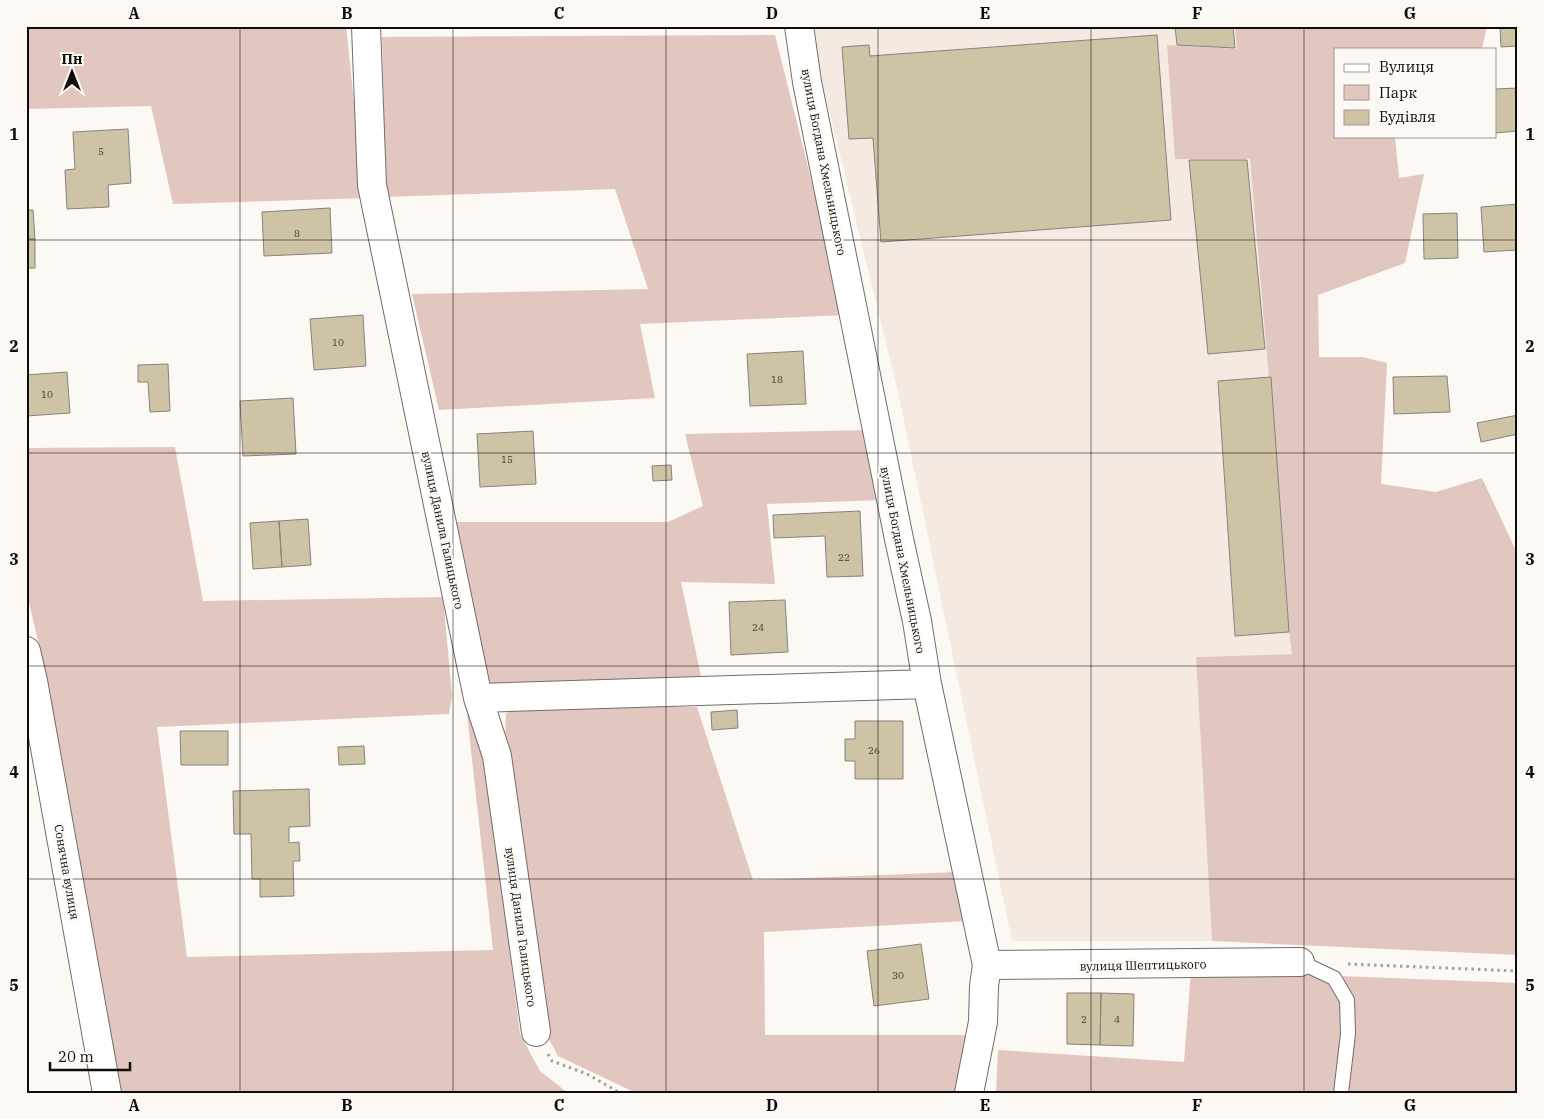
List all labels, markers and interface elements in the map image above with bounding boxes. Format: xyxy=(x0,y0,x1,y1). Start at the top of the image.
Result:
text: A xyxy=(128,3,140,23)
text: B xyxy=(341,3,353,23)
text: C xyxy=(554,3,564,23)
text: D xyxy=(766,3,778,23)
text: E xyxy=(980,3,990,23)
text: F xyxy=(1192,3,1202,23)
text: G xyxy=(1404,3,1416,23)
north arrow xyxy=(48,48,98,98)
legend xyxy=(1334,48,1496,138)
text: Пн xyxy=(62,50,82,68)
text: Вулиця xyxy=(1379,57,1434,76)
street label: вулиця Богдана Хмельницького xyxy=(798,67,850,257)
text: Парк xyxy=(1379,83,1417,102)
text: Будівля xyxy=(1379,107,1436,126)
text: 1 xyxy=(9,124,19,144)
text: 1 xyxy=(1525,124,1535,144)
house number: 5 xyxy=(98,145,104,158)
house number: 8 xyxy=(294,227,300,240)
text: 2 xyxy=(9,336,19,356)
house number: 10 xyxy=(332,336,344,349)
text: 2 xyxy=(1525,336,1535,356)
house number: 18 xyxy=(771,373,783,386)
house number: 10 xyxy=(41,388,53,401)
street label: вулиця Данила Галицького xyxy=(419,450,467,611)
house number: 15 xyxy=(501,453,513,466)
street label: вулиця Богдана Хмельницького xyxy=(877,465,929,655)
text: 3 xyxy=(9,549,19,569)
text: 3 xyxy=(1525,549,1535,569)
house number: 22 xyxy=(838,551,850,564)
house number: 24 xyxy=(752,621,764,634)
house number: 26 xyxy=(868,744,880,757)
text: 4 xyxy=(9,762,19,782)
text: 4 xyxy=(1525,762,1535,782)
street label: Сонячна вулиця xyxy=(51,823,83,921)
street label: вулиця Данила Галицького xyxy=(502,846,540,1008)
street label: вулиця Шептицького xyxy=(1079,956,1207,974)
house number: 30 xyxy=(892,969,904,982)
text: 5 xyxy=(9,975,19,995)
text: 5 xyxy=(1525,975,1535,995)
house number: 2 xyxy=(1081,1013,1087,1026)
house number: 4 xyxy=(1114,1013,1120,1026)
scale bar xyxy=(50,1039,130,1071)
text: 20 m xyxy=(58,1047,94,1066)
text: A xyxy=(128,1095,140,1115)
text: B xyxy=(341,1095,353,1115)
text: C xyxy=(554,1095,564,1115)
text: D xyxy=(766,1095,778,1115)
text: E xyxy=(980,1095,990,1115)
text: F xyxy=(1192,1095,1202,1115)
text: G xyxy=(1404,1095,1416,1115)

